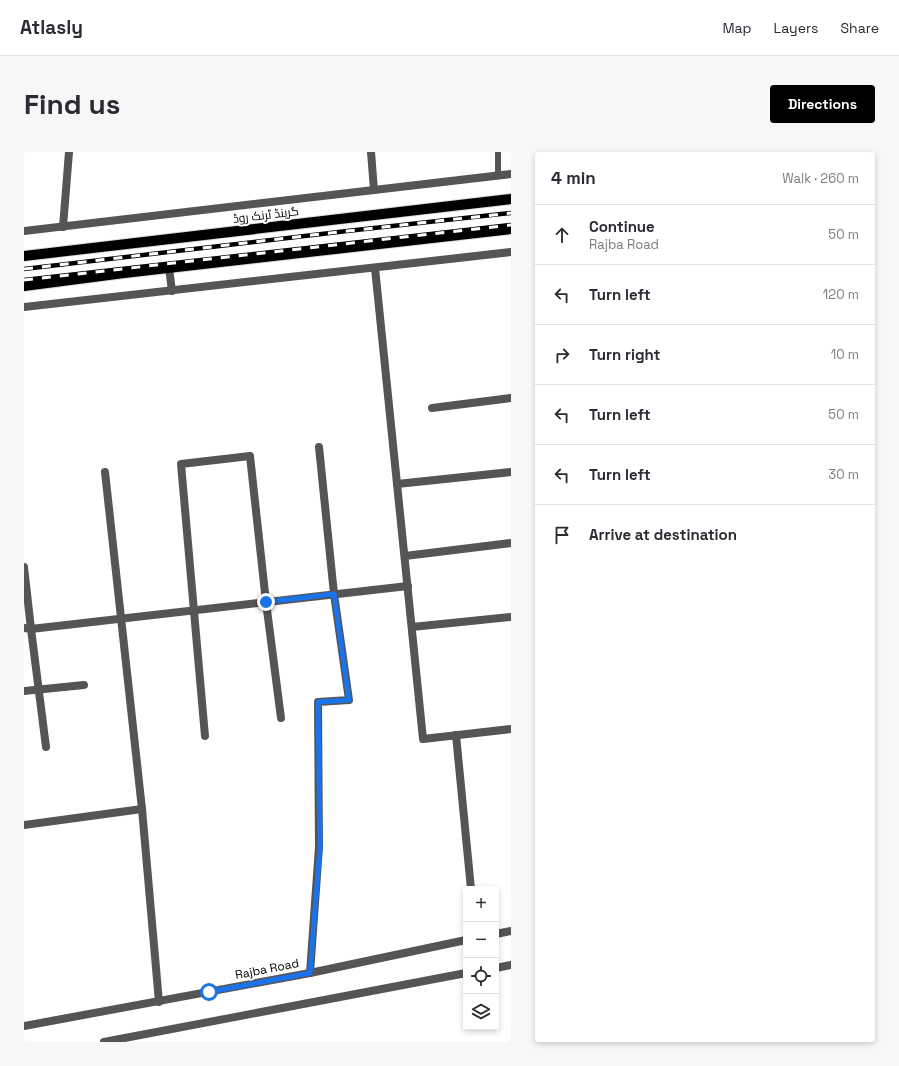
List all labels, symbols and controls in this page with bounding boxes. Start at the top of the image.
text: Atlasly [20,15,83,40]
text: Map [722,19,752,37]
text: Layers [774,19,818,37]
text: Share [840,19,879,37]
button: Directions [770,85,875,123]
text: Find us [24,86,121,122]
text: 4 min [551,167,596,189]
text: Walk · 260 m [782,170,859,187]
street label: گرینڈ ٹرنک روڈ [232,203,300,227]
text: Continue [589,217,655,236]
icon: ahead [551,224,573,246]
text: 50 m [828,226,859,243]
text: Rajba Road [589,236,659,253]
icon: left [551,284,573,306]
text: Turn left [589,285,651,304]
text: 120 m [823,286,859,303]
icon: right [551,344,573,366]
text: Turn right [589,345,660,364]
text: 10 m [831,346,859,363]
icon: left [551,404,573,426]
text: Turn left [589,405,651,424]
text: 50 m [828,406,859,423]
icon: left [551,464,573,486]
text: Turn left [589,465,651,484]
text: 30 m [828,466,859,483]
icon: arrive [551,524,573,546]
text: Arrive at destination [589,525,737,544]
route end [257,593,275,611]
map controls [463,886,499,1030]
button: + [463,886,499,922]
button: − [463,922,499,958]
street label: Rajba Road [234,955,300,983]
button: locate [463,958,499,994]
route start [200,983,218,1001]
button: layers [463,994,499,1030]

